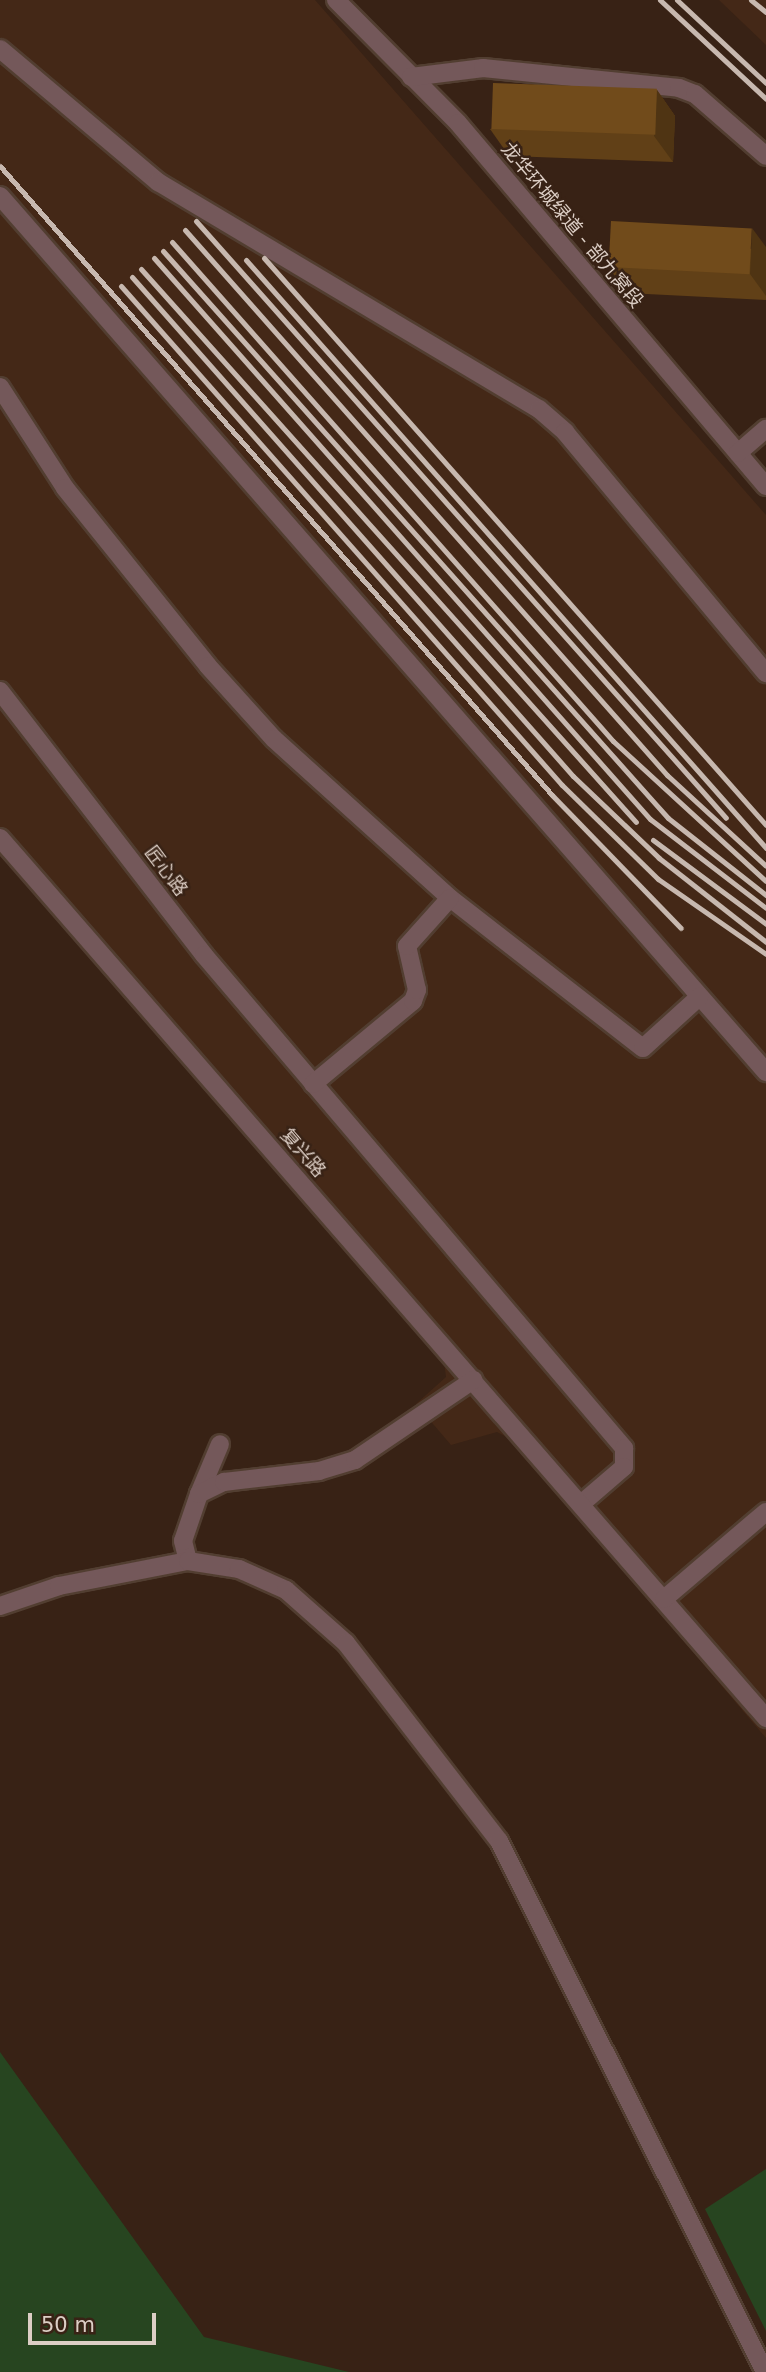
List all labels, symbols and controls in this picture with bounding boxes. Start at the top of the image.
street label: 龙华环城绿道 - 部九窝段 [496,138,648,312]
street label: 匠心路 [140,841,192,901]
street label: 复兴路 [276,1124,330,1182]
scale bar [32,2298,159,2342]
text: 50 m [41,2313,95,2337]

